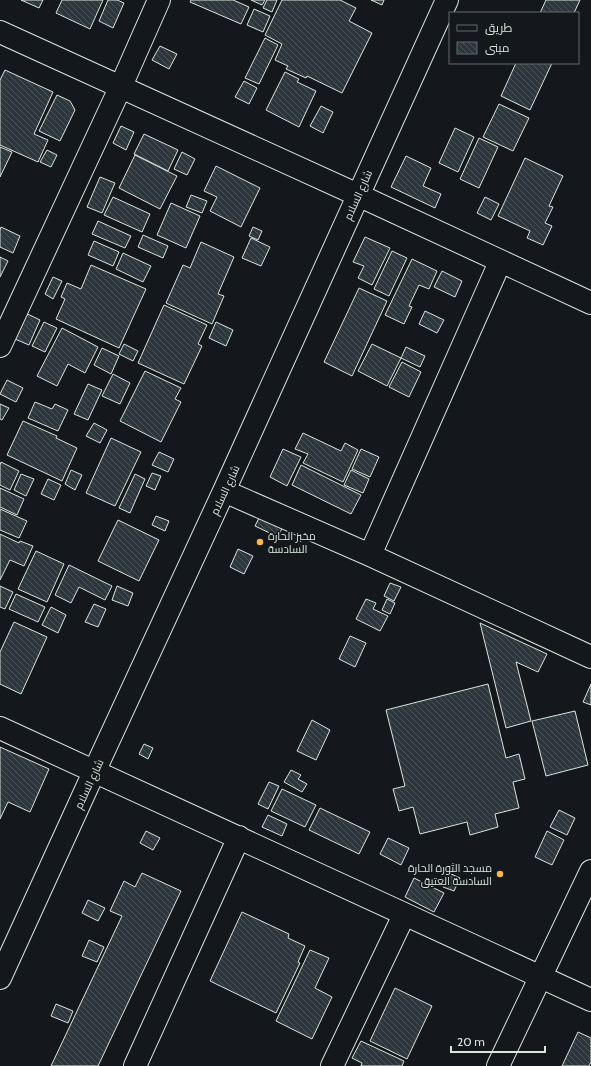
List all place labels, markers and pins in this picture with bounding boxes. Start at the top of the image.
place label: مخبز الحارة السادسة [268,529,316,556]
marker: مخبز الحارة السادسة [255,537,265,547]
place label: مسجد الثورة الحارة السادسة العتيق [408,861,492,888]
marker: مسجد الثورة الحارة السادسة العتيق [495,869,505,879]

